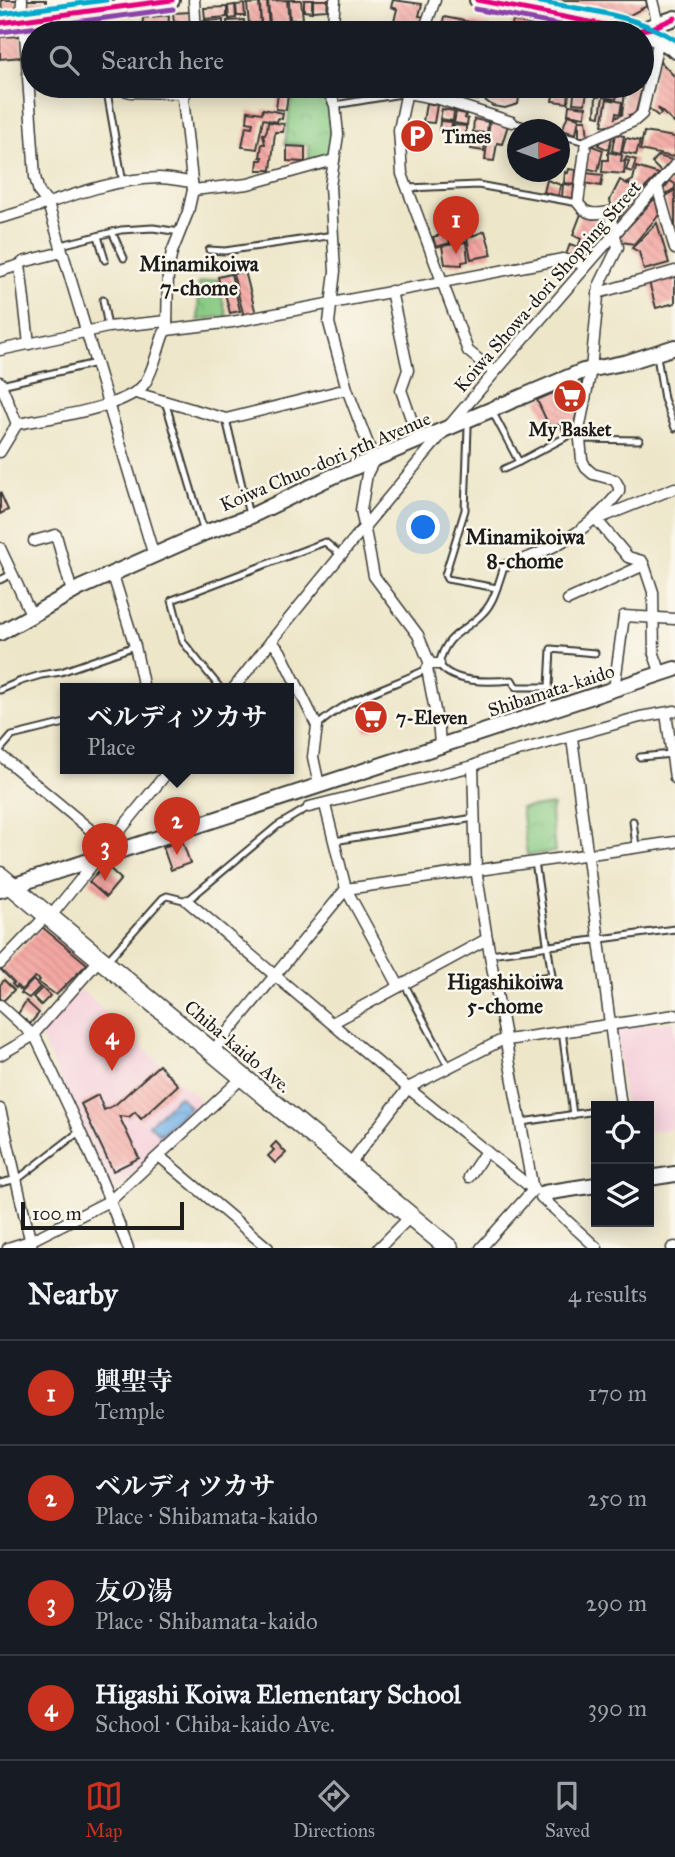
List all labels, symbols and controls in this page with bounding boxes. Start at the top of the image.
search box [21,21,654,98]
icon: search [45,41,83,79]
text: Search here [101,44,224,76]
parking icon: Times [398,117,436,155]
north arrow [507,119,570,182]
place label: Times [441,125,491,148]
street label: Koiwa Showa-dori Shopping Street [449,175,647,398]
pin: 1 [433,196,479,254]
district label: Minamikoiwa 7-chome [139,251,260,301]
supermarket icon: My Basket [551,377,589,415]
street label: Koiwa Chuo-dori 5th Avenue [216,407,434,516]
place label: My Basket [529,418,612,442]
your location [406,510,440,544]
district label: Minamikoiwa 8-chome [465,524,586,574]
street label: Shibamata-kaido [485,659,618,722]
popup [60,683,294,774]
supermarket icon: 7-Eleven [352,698,390,736]
text: ベルディツカサ [87,701,267,733]
place label: 7-Eleven [396,706,468,729]
text: Place [87,733,135,761]
pin: 2 [154,797,200,855]
pin: 3 [82,823,128,881]
district label: Higashikoiwa 5-chome [447,969,564,1019]
street label: Chiba-kaido Ave. [180,995,296,1098]
pin: 4 [89,1013,135,1071]
map controls [591,1101,654,1227]
button: locate [591,1101,654,1164]
button: layers [591,1164,654,1227]
scale bar [21,1199,184,1231]
text: 100 m [32,1202,82,1225]
text: Nearby [28,1276,118,1312]
text: 4 results [568,1280,647,1308]
text: 興聖寺 [95,1365,173,1397]
text: 1 [46,1379,56,1407]
text: 170 m [588,1379,647,1407]
text: Temple [95,1397,165,1425]
text: ベルディツカサ [95,1470,275,1502]
text: 2 [45,1484,57,1512]
text: 250 m [587,1484,647,1512]
text: Place · Shibamata-kaido [95,1502,318,1530]
text: 友の湯 [95,1575,173,1607]
text: 3 [46,1589,56,1617]
text: 290 m [586,1589,647,1617]
text: Place · Shibamata-kaido [95,1607,318,1635]
text: Higashi Koiwa Elementary School [95,1678,461,1710]
text: 4 [45,1694,57,1722]
text: 390 m [588,1694,647,1722]
text: School · Chiba-kaido Ave. [95,1710,335,1738]
tab: Map [85,1777,123,1842]
tab: Directions [293,1777,375,1842]
tab: Saved [545,1777,590,1842]

